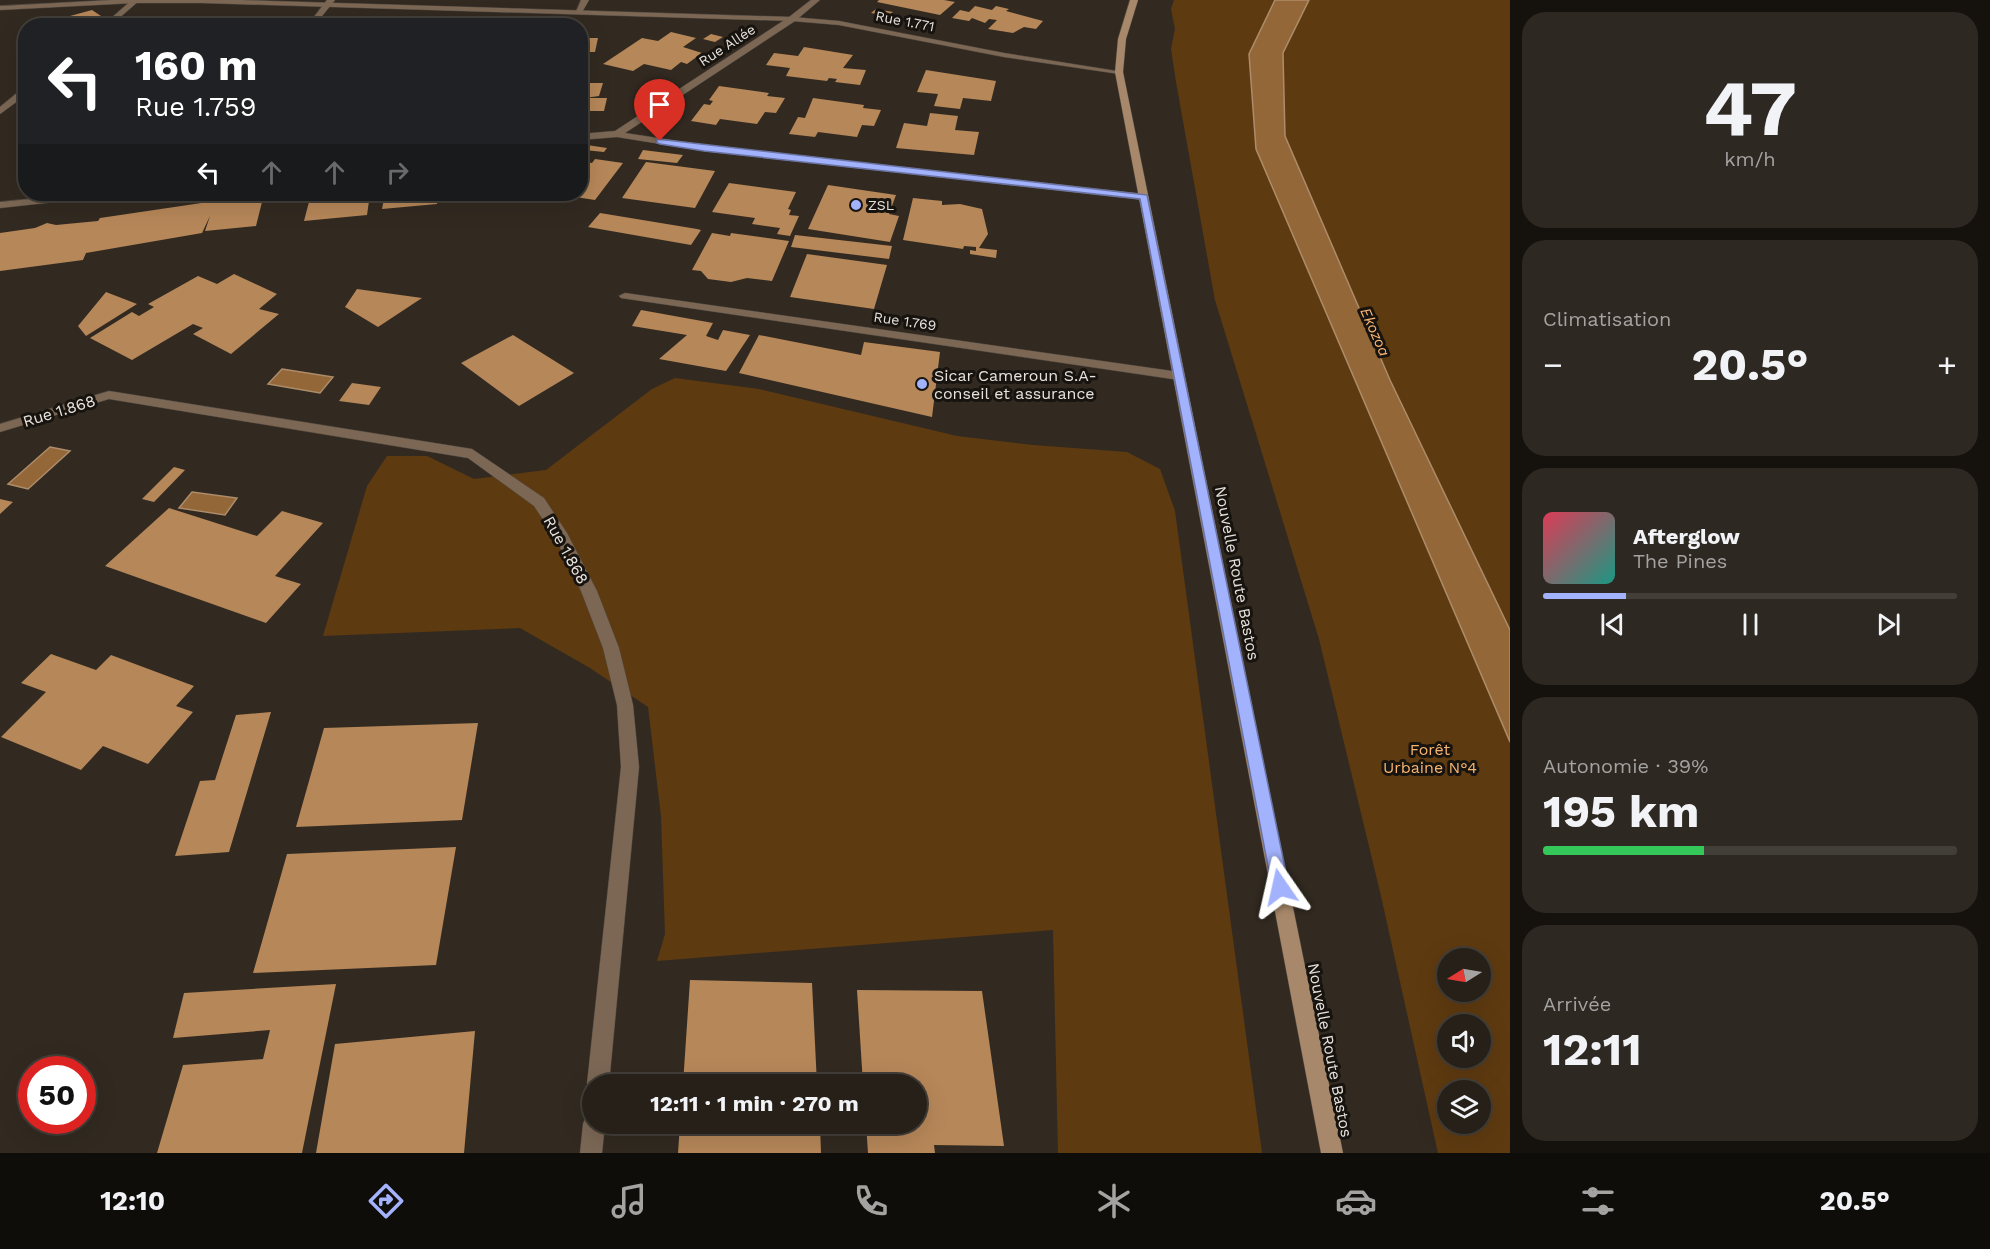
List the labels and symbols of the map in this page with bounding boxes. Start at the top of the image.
street label: Rue 1.771 [874,7,936,35]
street label: Rue Allée [696,21,758,69]
pin [634,79,685,141]
place label: ZSL [868,197,894,213]
marker: ZSL [849,198,863,212]
water label: Ekozoa [1356,305,1394,359]
street label: Rue 1.769 [873,309,937,333]
place label: Sicar Cameroun S.A- conseil et assurance [934,366,1097,403]
marker: Sicar Cameroun S.A- conseil et assurance [915,377,929,391]
street label: Rue 1.868 [21,391,97,431]
street label: Nouvelle Route Bastos [1211,484,1263,662]
street label: Rue 1.868 [540,513,592,587]
park label: Forêt Urbaine N°4 [1383,740,1477,777]
position arrow [1248,855,1312,919]
north arrow [1437,948,1491,1002]
street label: Nouvelle Route Bastos [1304,961,1356,1139]
speed limit sign: 50 [18,1056,96,1134]

